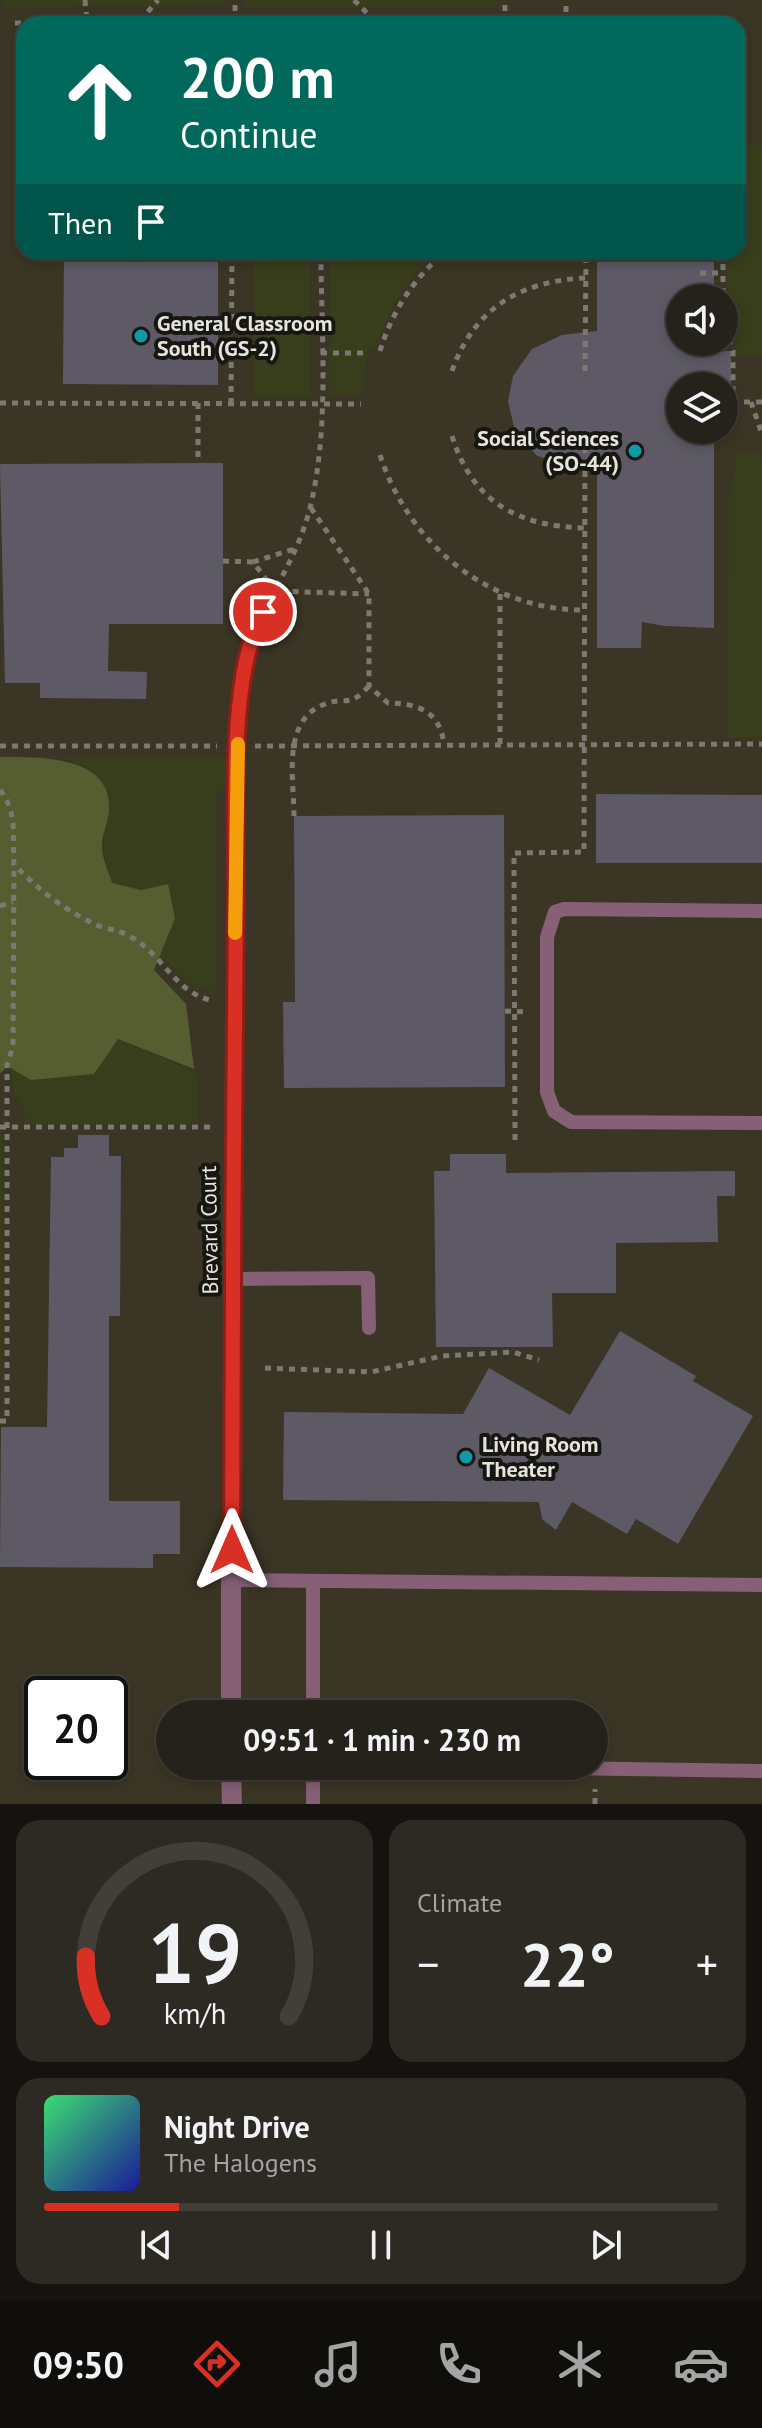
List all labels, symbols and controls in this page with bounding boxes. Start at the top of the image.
text: 200 m [180,41,335,113]
icon: ahead [48,48,152,152]
text: Continue [180,111,318,158]
icon: arrive [129,200,173,244]
text: Then [48,203,113,242]
map controls [666,284,738,444]
button: sound [666,284,738,356]
place label: General Classroom South (GS-2) [157,309,332,362]
marker: General Classroom South (GS-2) [132,327,150,345]
button: layers [666,372,738,444]
place label: Social Sciences (SO-44) [477,424,619,477]
marker: Social Sciences (SO-44) [626,442,644,460]
pin [229,578,297,646]
icon: arrive [241,590,285,634]
street label: Brevard Court [194,1165,224,1295]
place label: Living Room Theater [482,1430,599,1483]
marker: Living Room Theater [457,1448,475,1466]
position arrow [190,1508,274,1592]
speed limit sign: 20 [24,1676,128,1780]
text: 09:51 · 1 min · 230 m [243,1720,521,1759]
text: Climate [417,1886,502,1919]
text: 19 [147,1898,242,2006]
text: 22° [520,1925,615,2003]
text: − [417,1935,439,1992]
text: + [696,1935,718,1992]
text: km/h [163,1995,226,2032]
text: Night Drive [164,2107,310,2146]
text: The Halogens [164,2146,317,2179]
icon: previous [134,2223,178,2267]
icon: pause [359,2223,403,2267]
icon: next [584,2223,628,2267]
icon: directions [189,2336,245,2392]
icon: music [310,2336,366,2392]
icon: phone [431,2336,487,2392]
icon: climate [552,2336,608,2392]
icon: car [673,2336,729,2392]
text: 09:50 [33,2341,124,2388]

